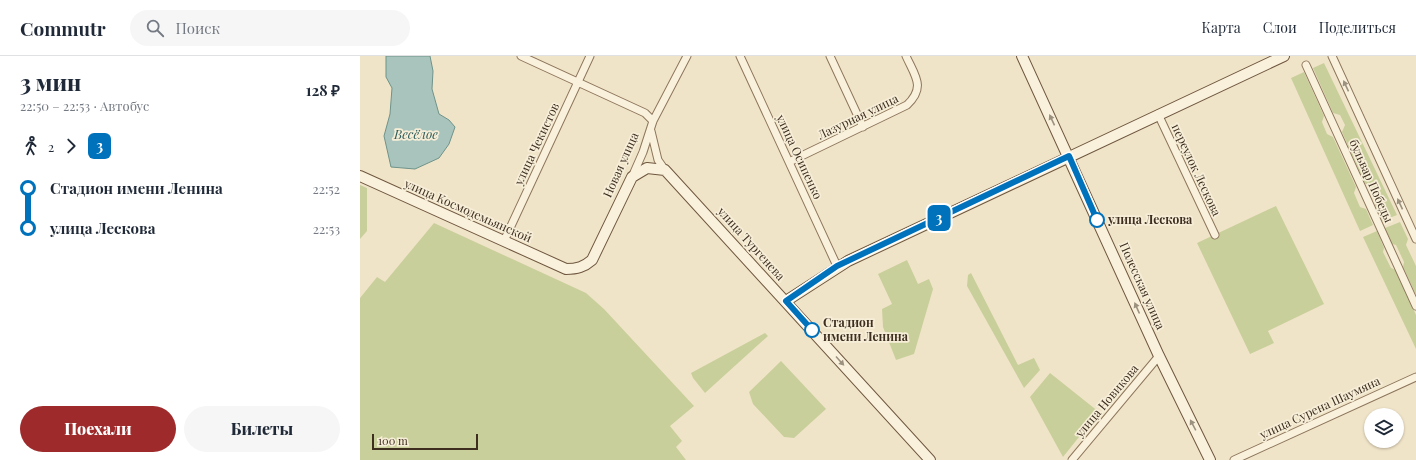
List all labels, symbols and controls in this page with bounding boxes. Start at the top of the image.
search box [130,10,410,46]
text: Commutr [20,15,106,41]
icon: search [144,17,166,39]
text: Поиск [176,18,220,38]
text: Карта [1201,18,1241,37]
text: Слои [1263,18,1297,37]
text: Поделиться [1319,18,1396,37]
text: 3 мин [20,67,81,97]
text: 128 ₽ [306,80,340,100]
one-way arrow [1343,80,1349,91]
street label: Лазурная улица [814,90,901,143]
text: 22:50 – 22:53 · Автобус [20,97,149,114]
street label: улица Чекистов [510,99,562,188]
street label: улица Осипенко [773,111,827,202]
one-way arrow [1049,115,1055,126]
street label: переулок Лескова [1169,121,1225,218]
water label: Весёлое [393,125,438,142]
street label: Новая улица [599,129,642,200]
icon: walk [20,135,42,157]
icon: forward [60,135,82,157]
text: 3 [96,136,103,155]
street label: бульвар Победы [1346,136,1397,225]
text: 2 [48,138,54,155]
street label: улица Космодемьянской [401,174,535,246]
text: Стадион имени Ленина [50,178,223,198]
text: 22:52 [312,180,340,197]
one-way arrow [1397,198,1403,209]
street label: улица Тургенева [714,203,789,283]
line badge: 3 [926,205,952,231]
text: 3 [936,208,942,227]
place label: улица Лескова [1107,211,1193,227]
marker: улица Лескова [1089,212,1105,228]
text: улица Лескова [50,218,155,238]
text: 22:53 [313,220,340,237]
street label: Полесская улица [1117,240,1169,332]
one-way arrow [1134,302,1140,313]
place label: Стадион имени Ленина [823,314,909,344]
marker: Стадион имени Ленина [804,322,820,338]
one-way arrow [835,356,845,366]
street label: улица Новикова [1070,360,1142,441]
street label: улица Сурена Шаумяна [1256,372,1382,443]
button: Поехали [20,406,176,452]
button: Билеты [184,406,340,452]
map controls [1364,408,1404,448]
button: layers [1364,408,1404,448]
one-way arrow [1190,419,1196,431]
scale bar [372,432,478,451]
text: 100 m [378,433,408,448]

